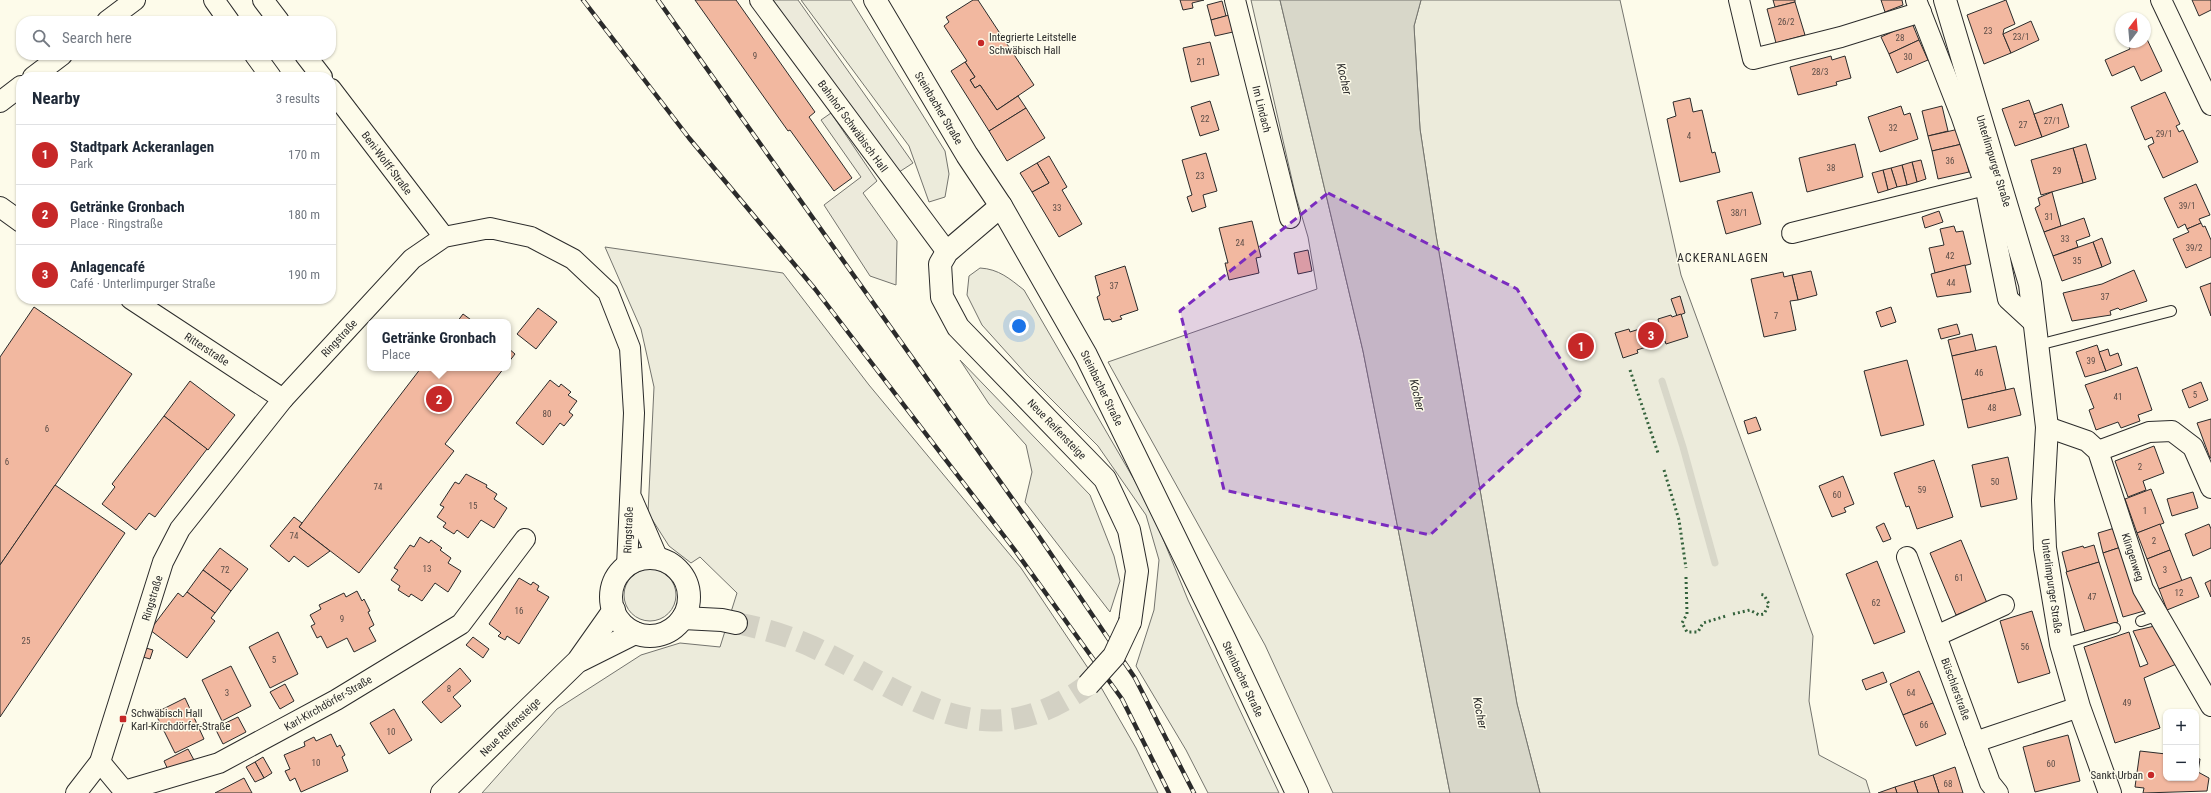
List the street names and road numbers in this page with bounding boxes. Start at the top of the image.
street label: Steinbacher Straße [912,70,965,147]
street label: Bahnhof Schwäbisch Hall [815,78,890,175]
street label: Im Lindach [1249,84,1274,134]
street label: Unterlimpurger Straße [1973,114,2014,209]
street label: Beni-Wolff-Straße [359,129,415,198]
street label: Ringstraße [319,317,360,360]
street label: Ritterstraße [182,330,232,369]
street label: Steinbacher Straße [1078,348,1125,428]
street label: Neue Reifensteige [1025,396,1089,462]
street label: Ringstraße [621,506,636,554]
street label: Klingenweg [2119,531,2146,583]
street label: Unterlimpurger Straße [2038,538,2065,634]
street label: Ringstraße [139,574,166,622]
street label: Steinbacher Straße [1219,639,1266,719]
street label: Büschlerstraße [1938,656,1973,722]
street label: Karl-Kirchdörfer-Straße [282,673,375,734]
street label: Neue Reifensteige [477,695,543,759]

